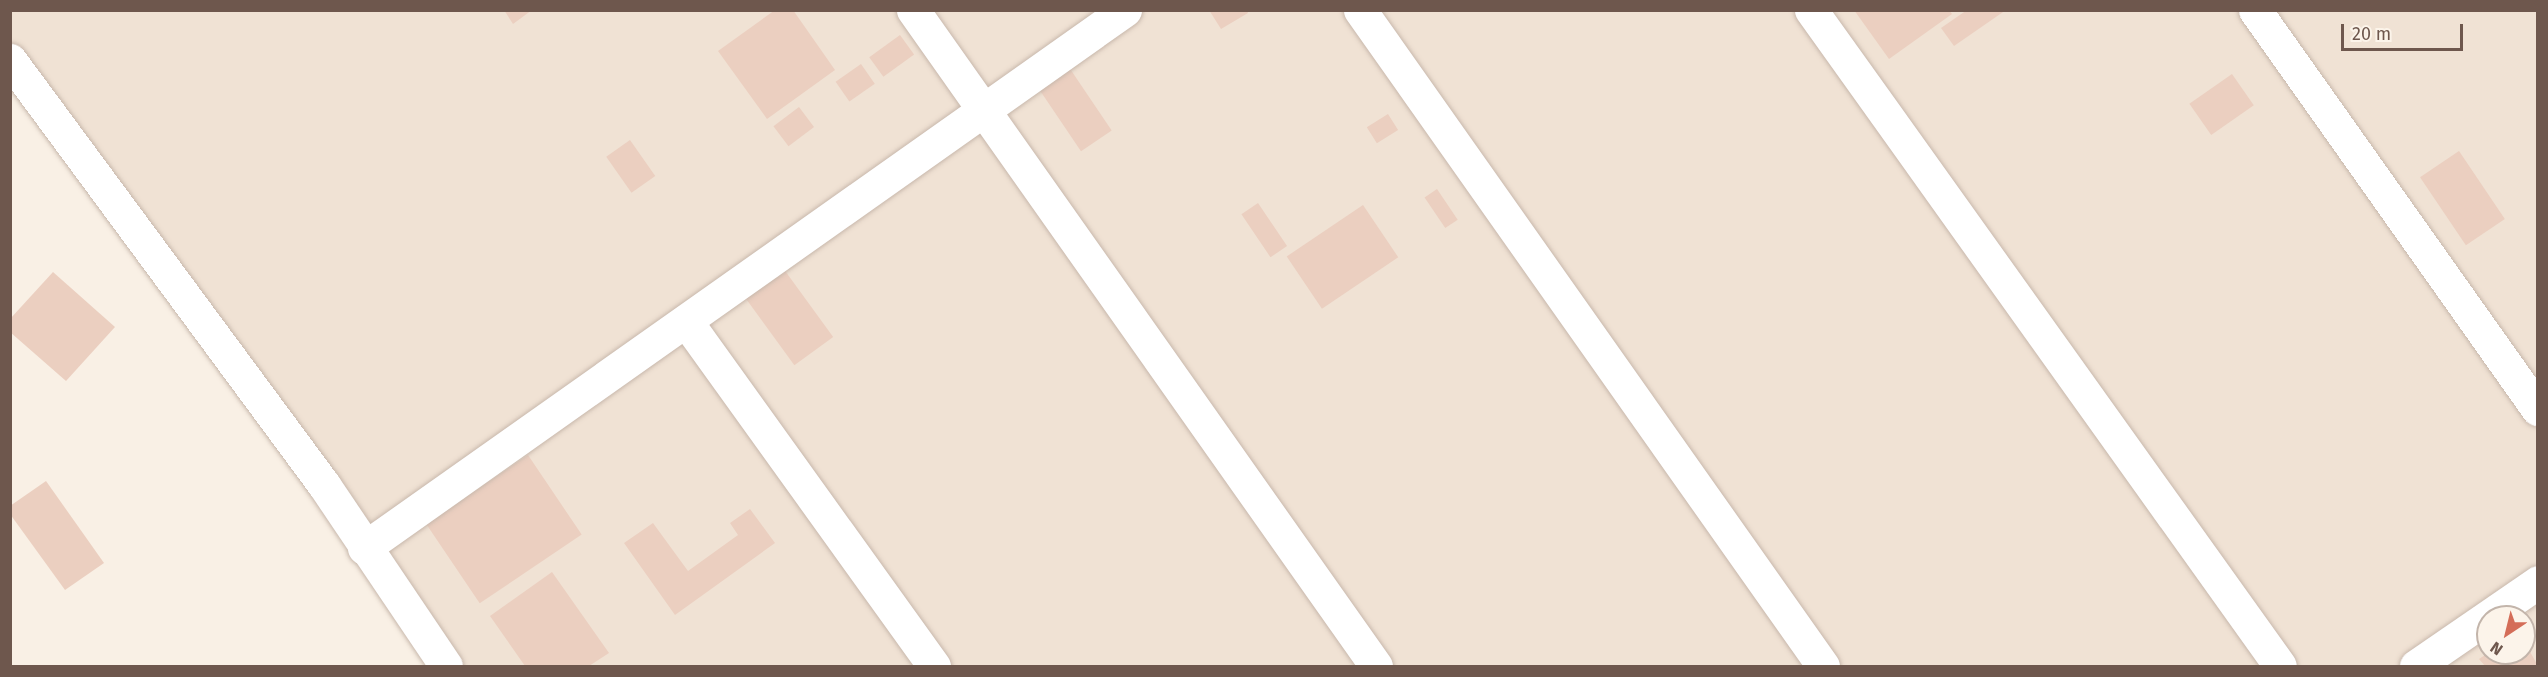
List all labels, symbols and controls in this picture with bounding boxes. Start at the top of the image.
scale bar [2344,12,2466,50]
text: 20 m [2352,23,2391,45]
north arrow [2476,605,2536,665]
text: N [2487,638,2506,659]

